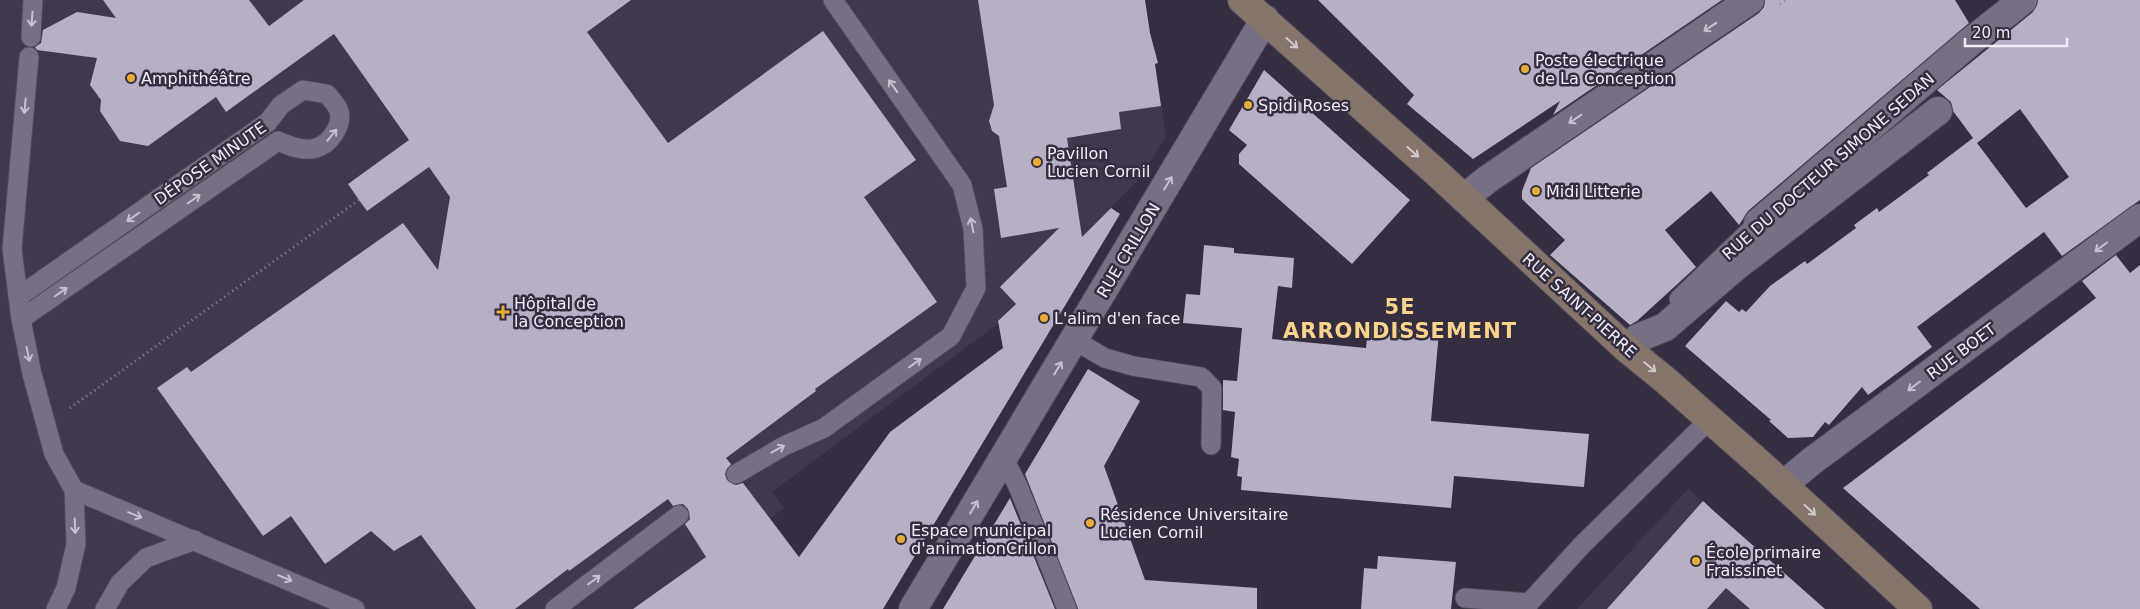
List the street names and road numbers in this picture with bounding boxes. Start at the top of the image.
street label: RUE DU DOCTEUR SIMONE SEDAN [1718,69,1938,264]
street label: DÉPOSE MINUTE [151,118,270,209]
street label: RUE CRILLON [1093,200,1164,301]
street label: RUE SAINT-PIERRE [1519,249,1641,362]
street label: RUE BOET [1923,319,2000,383]

